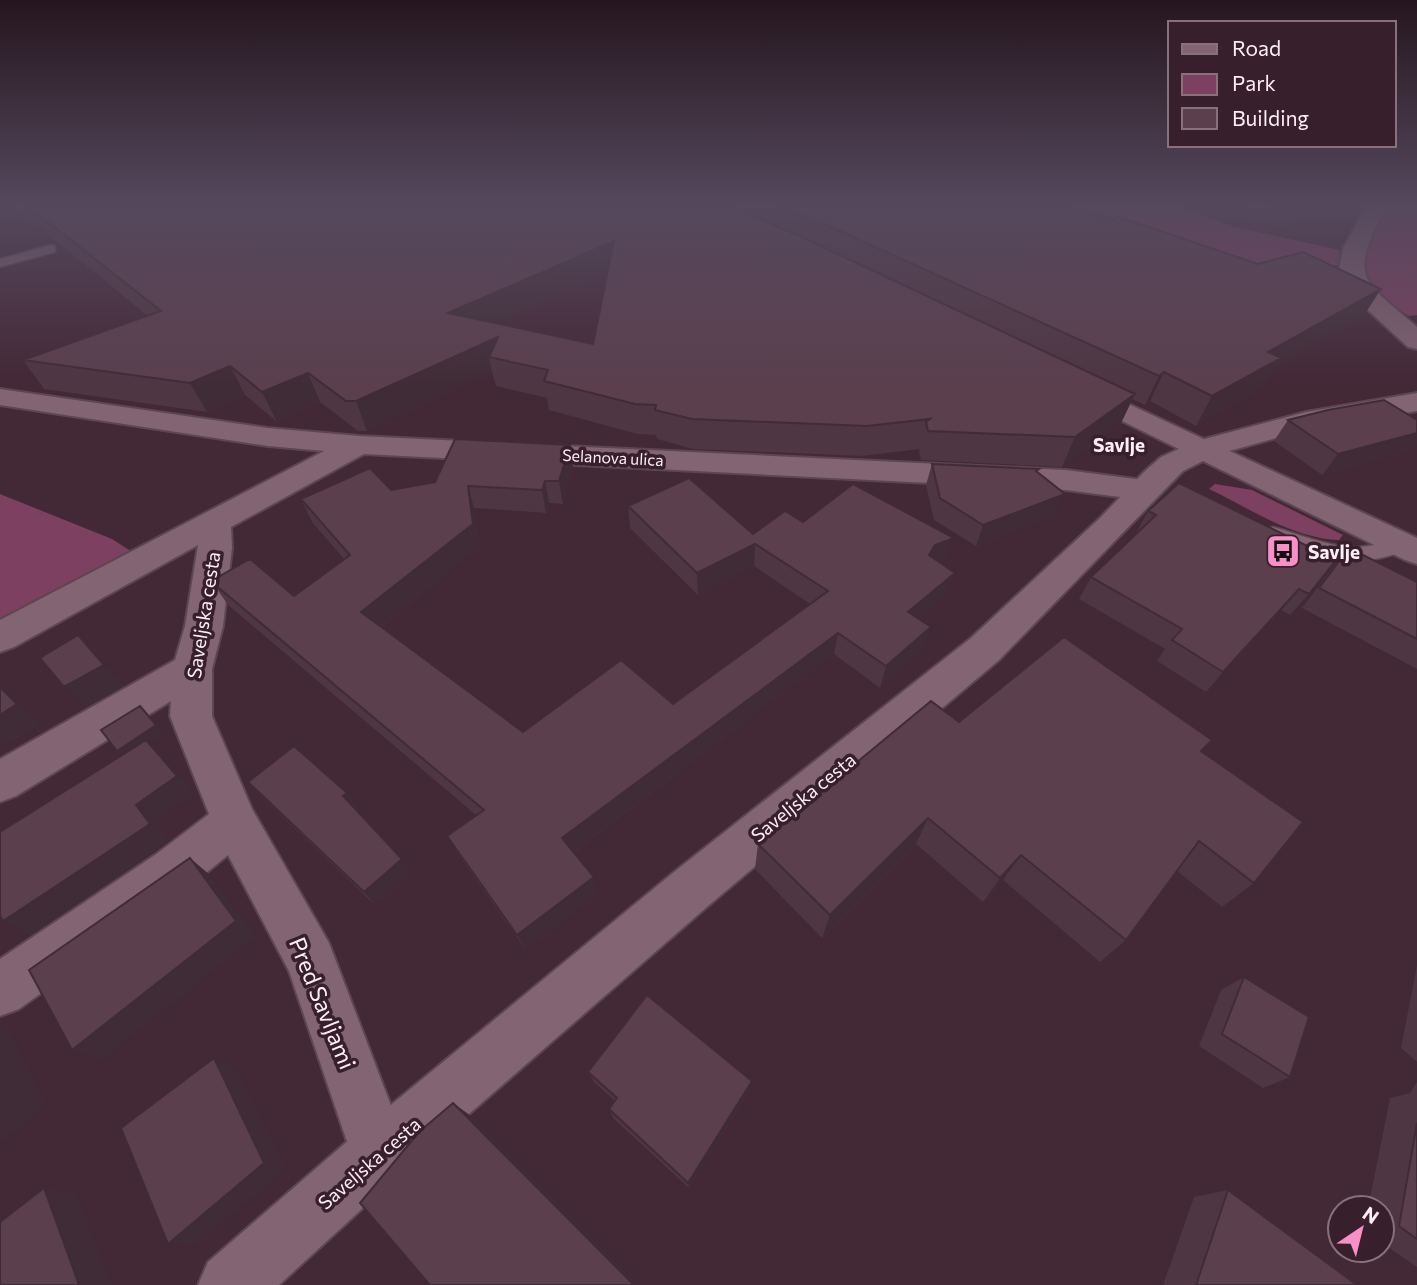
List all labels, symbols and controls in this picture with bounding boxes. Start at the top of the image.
legend [1168,21,1396,147]
text: Road [1232,35,1281,60]
text: Park [1232,70,1276,95]
text: Building [1232,105,1309,130]
district label: Savlje [1093,433,1145,456]
street label: Selanova ulica [562,445,664,469]
bus stop icon: Savlje [1264,532,1302,570]
place label: Savlje [1308,540,1360,563]
street label: Saveljska cesta [182,550,224,680]
street label: Saveljska cesta [746,748,860,846]
street label: Pred Savljami [284,933,362,1073]
street label: Saveljska cesta [313,1112,425,1214]
north arrow [1326,1194,1396,1264]
text: N [1359,1201,1383,1228]

